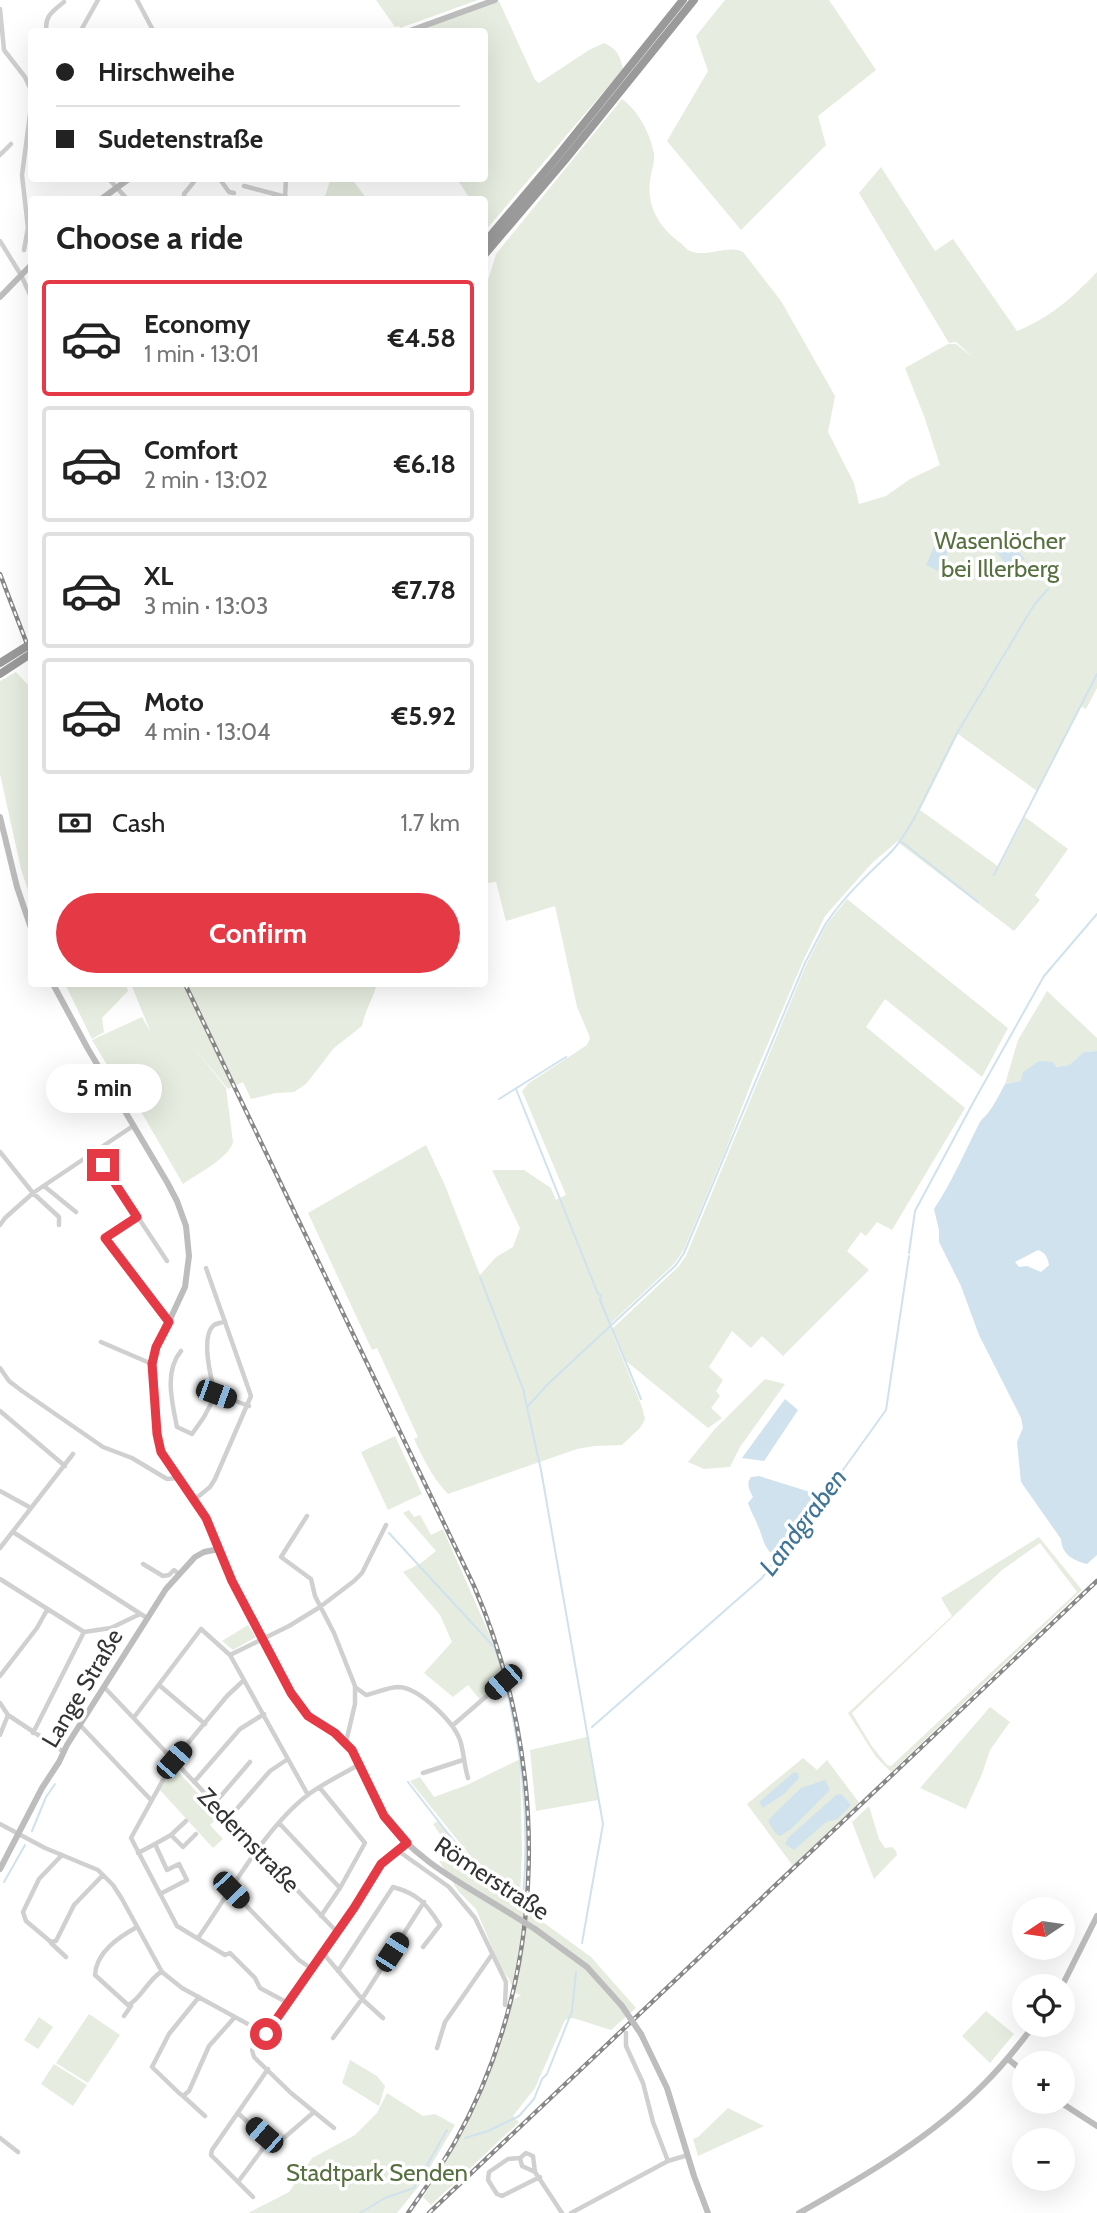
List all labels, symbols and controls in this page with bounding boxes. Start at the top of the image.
text: Hirschweihe [98,56,235,88]
text: Sudetenstraße [98,123,263,155]
text: Choose a ride [56,218,243,257]
icon: car [60,307,123,370]
text: Economy [144,308,250,340]
text: €4.58 [388,322,456,354]
text: 1 min · 13:01 [144,340,259,368]
icon: car [60,433,123,496]
text: Comfort [144,434,238,466]
text: €6.18 [394,448,456,480]
text: 2 min · 13:02 [144,466,268,494]
park label: Wasenlöcher bei Illerberg [934,526,1066,583]
icon: car [60,559,123,622]
text: XL [144,560,173,592]
text: €7.78 [392,574,456,606]
text: 3 min · 13:03 [144,592,269,620]
icon: car [60,685,123,748]
text: Moto [144,686,204,718]
text: €5.92 [392,700,456,732]
text: 4 min · 13:04 [144,718,270,746]
icon: cash [56,804,94,842]
text: Cash [112,807,165,839]
text: 1.7 km [400,809,460,837]
button: Confirm [56,893,460,973]
callout: 5 min [45,1064,161,1112]
text: 5 min [76,1074,132,1102]
route end [87,1149,119,1181]
car [193,1377,240,1411]
water label: Landgraben [752,1462,854,1582]
street label: Lange Straße [35,1623,129,1753]
car [481,1660,526,1704]
car [153,1737,196,1783]
street label: Zedernstraße [192,1782,306,1898]
street label: Römerstraße [429,1830,555,1926]
car [209,1868,254,1912]
north arrow [1012,1897,1074,1960]
map controls [1012,1897,1075,2191]
car [372,1929,413,1975]
button: locate [1012,1974,1075,2037]
route start [250,2018,282,2050]
button: + [1012,2051,1075,2114]
car [242,2113,287,2157]
button: − [1012,2128,1075,2191]
park label: Stadtpark Senden [286,2158,468,2187]

